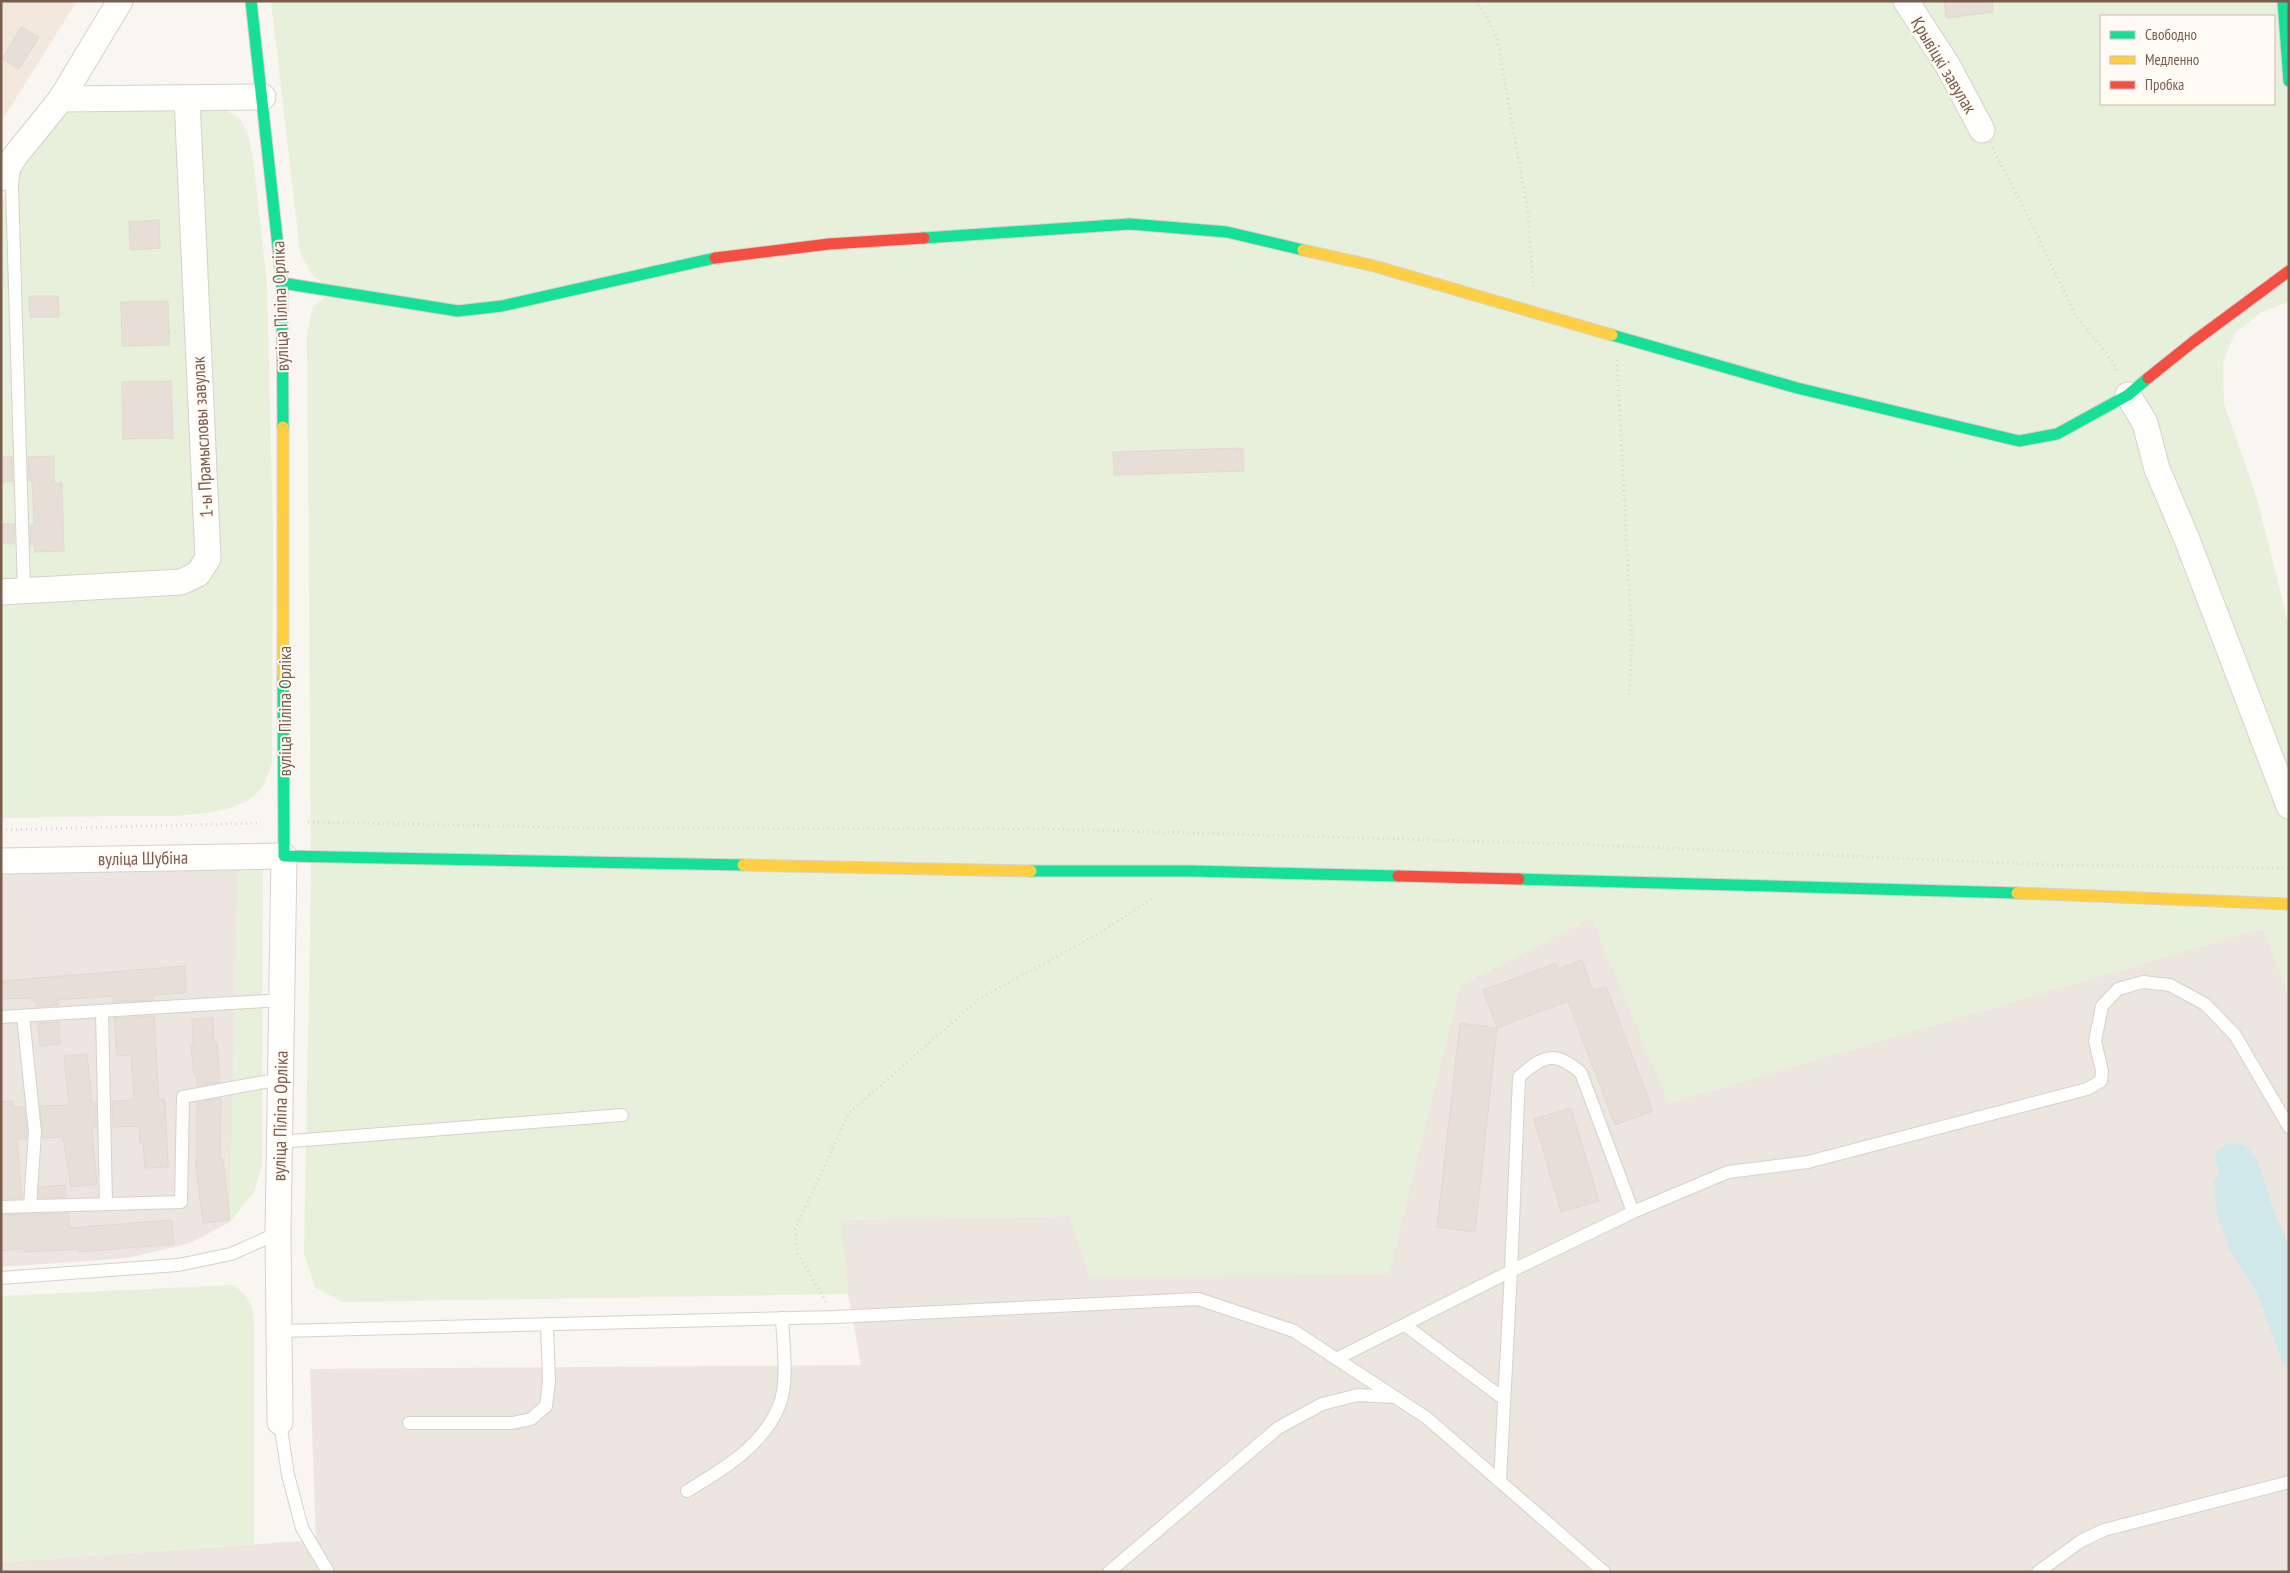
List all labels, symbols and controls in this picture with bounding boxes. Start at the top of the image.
street label: Крывіцкі завулак [1906,12,1982,118]
legend [2100,15,2275,105]
text: Свободно [2145,25,2197,44]
text: Медленно [2145,50,2199,69]
text: Пробка [2145,75,2184,94]
street label: вуліца Піліпа Орліка [266,240,294,372]
street label: 1-ы Прамысловы завулак [186,356,218,518]
street label: вуліца Піліпа Орліка [273,646,296,776]
street label: вуліца Шубіна [98,846,188,870]
street label: вуліца Піліпа Орліка [267,1051,293,1181]

